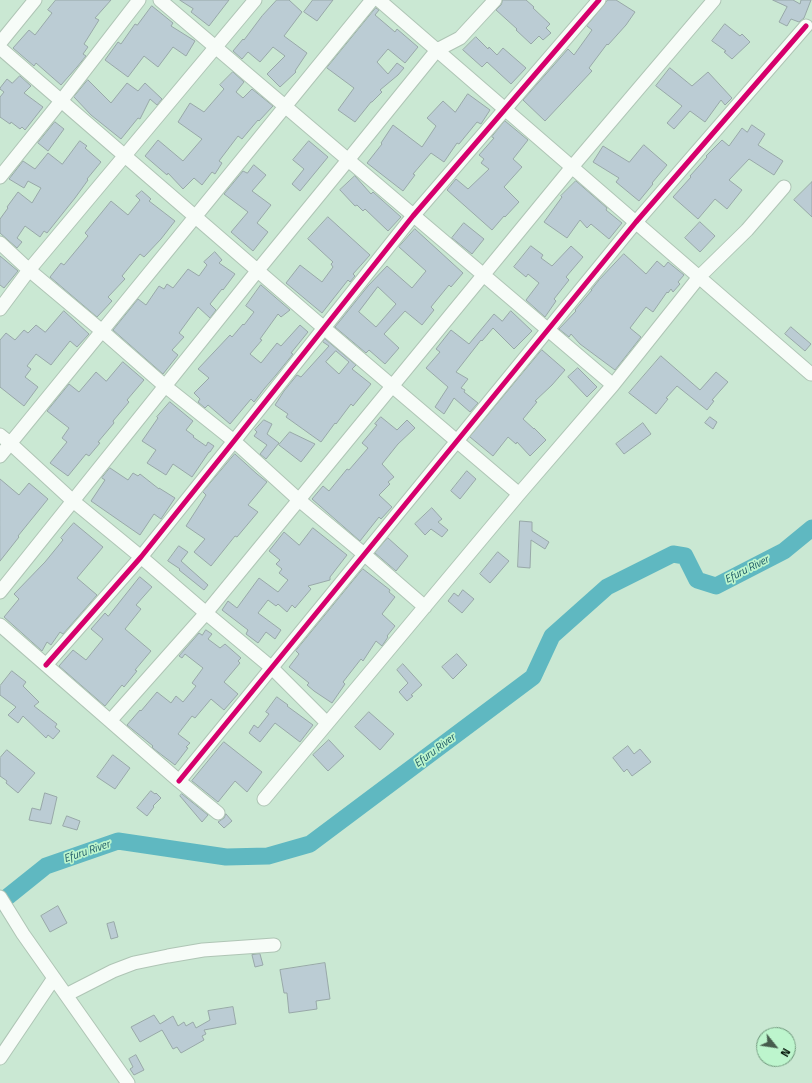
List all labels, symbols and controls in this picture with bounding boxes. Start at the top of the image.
water label: Efuru River [723,553,771,587]
water label: Efuru River [412,731,458,771]
water label: Efuru River [62,838,112,866]
north arrow [756,1027,796,1067]
text: N [777,1045,794,1060]

